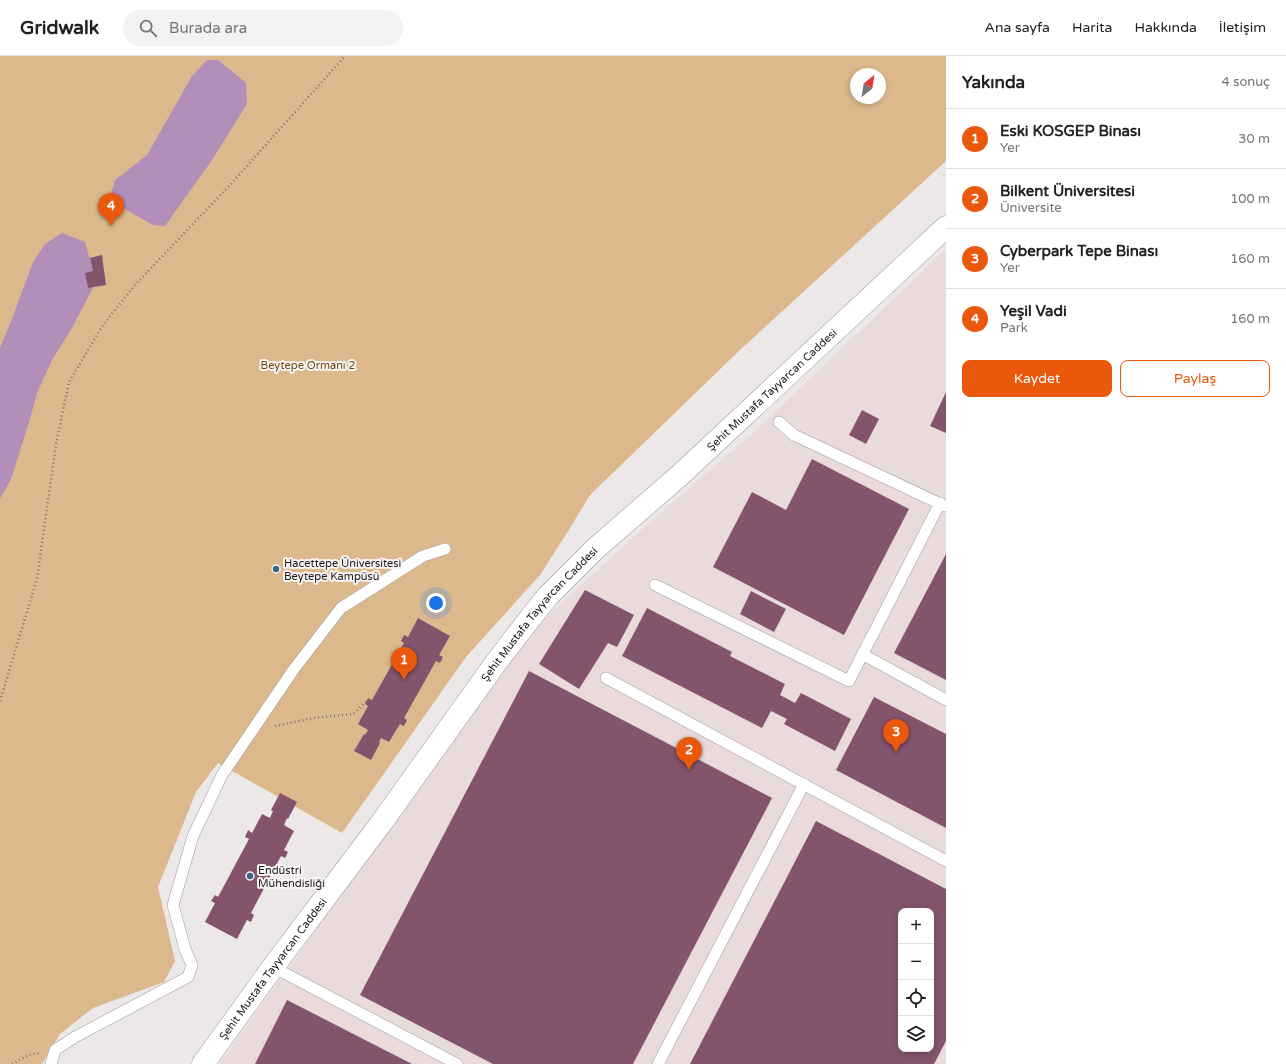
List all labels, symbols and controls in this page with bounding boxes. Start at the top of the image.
search box [123,10,403,46]
text: Gridwalk [20,17,99,39]
icon: search [137,17,159,39]
text: Burada ara [169,19,247,37]
text: Ana sayfa [985,19,1050,36]
text: Harita [1072,19,1112,36]
text: Hakkında [1134,19,1197,36]
text: İletişim [1219,19,1266,36]
north arrow [850,68,886,104]
text: Yakında [962,72,1025,93]
text: 4 sonuç [1222,74,1270,90]
text: Eski KOSGEP Binası [1000,122,1141,140]
text: 1 [971,131,979,147]
text: 30 m [1238,131,1270,147]
text: Yer [1000,140,1020,156]
text: Bilkent Üniversitesi [1000,182,1135,200]
text: 2 [971,191,979,207]
text: 100 m [1230,191,1270,207]
pin: 4 [98,193,124,226]
text: Üniversite [1000,200,1062,216]
text: Cyberpark Tepe Binası [1000,242,1158,260]
text: 3 [971,251,979,267]
text: 160 m [1230,251,1270,267]
text: Yer [1000,260,1020,276]
text: Yeşil Vadi [1000,302,1067,320]
text: 4 [971,311,979,327]
text: 160 m [1230,311,1270,327]
text: Park [1000,320,1028,336]
street label: Şehit Mustafa Tayyarcan Caddesi [704,326,840,454]
park label: Beytepe Ormanı 2 [261,359,355,372]
button: Kaydet [962,360,1112,397]
button: Paylaş [1120,360,1270,397]
street label: Şehit Mustafa Tayyarcan Caddesi [479,544,600,684]
place label: Hacettepe Üniversitesi Beytepe Kampüsü [284,557,401,583]
marker: Hacettepe Üniversitesi Beytepe Kampüsü [271,564,281,574]
your location [426,593,446,613]
pin: 1 [391,647,417,680]
pin: 3 [883,719,909,752]
pin: 2 [676,737,702,770]
place label: Endüstri Mühendisliği [258,864,325,890]
marker: Endüstri Mühendisliği [245,871,255,881]
street label: Şehit Mustafa Tayyarcan Caddesi [217,896,330,1043]
map controls [898,908,934,1052]
button: + [898,908,934,944]
button: − [898,944,934,980]
button: locate [898,980,934,1016]
button: layers [898,1016,934,1052]

